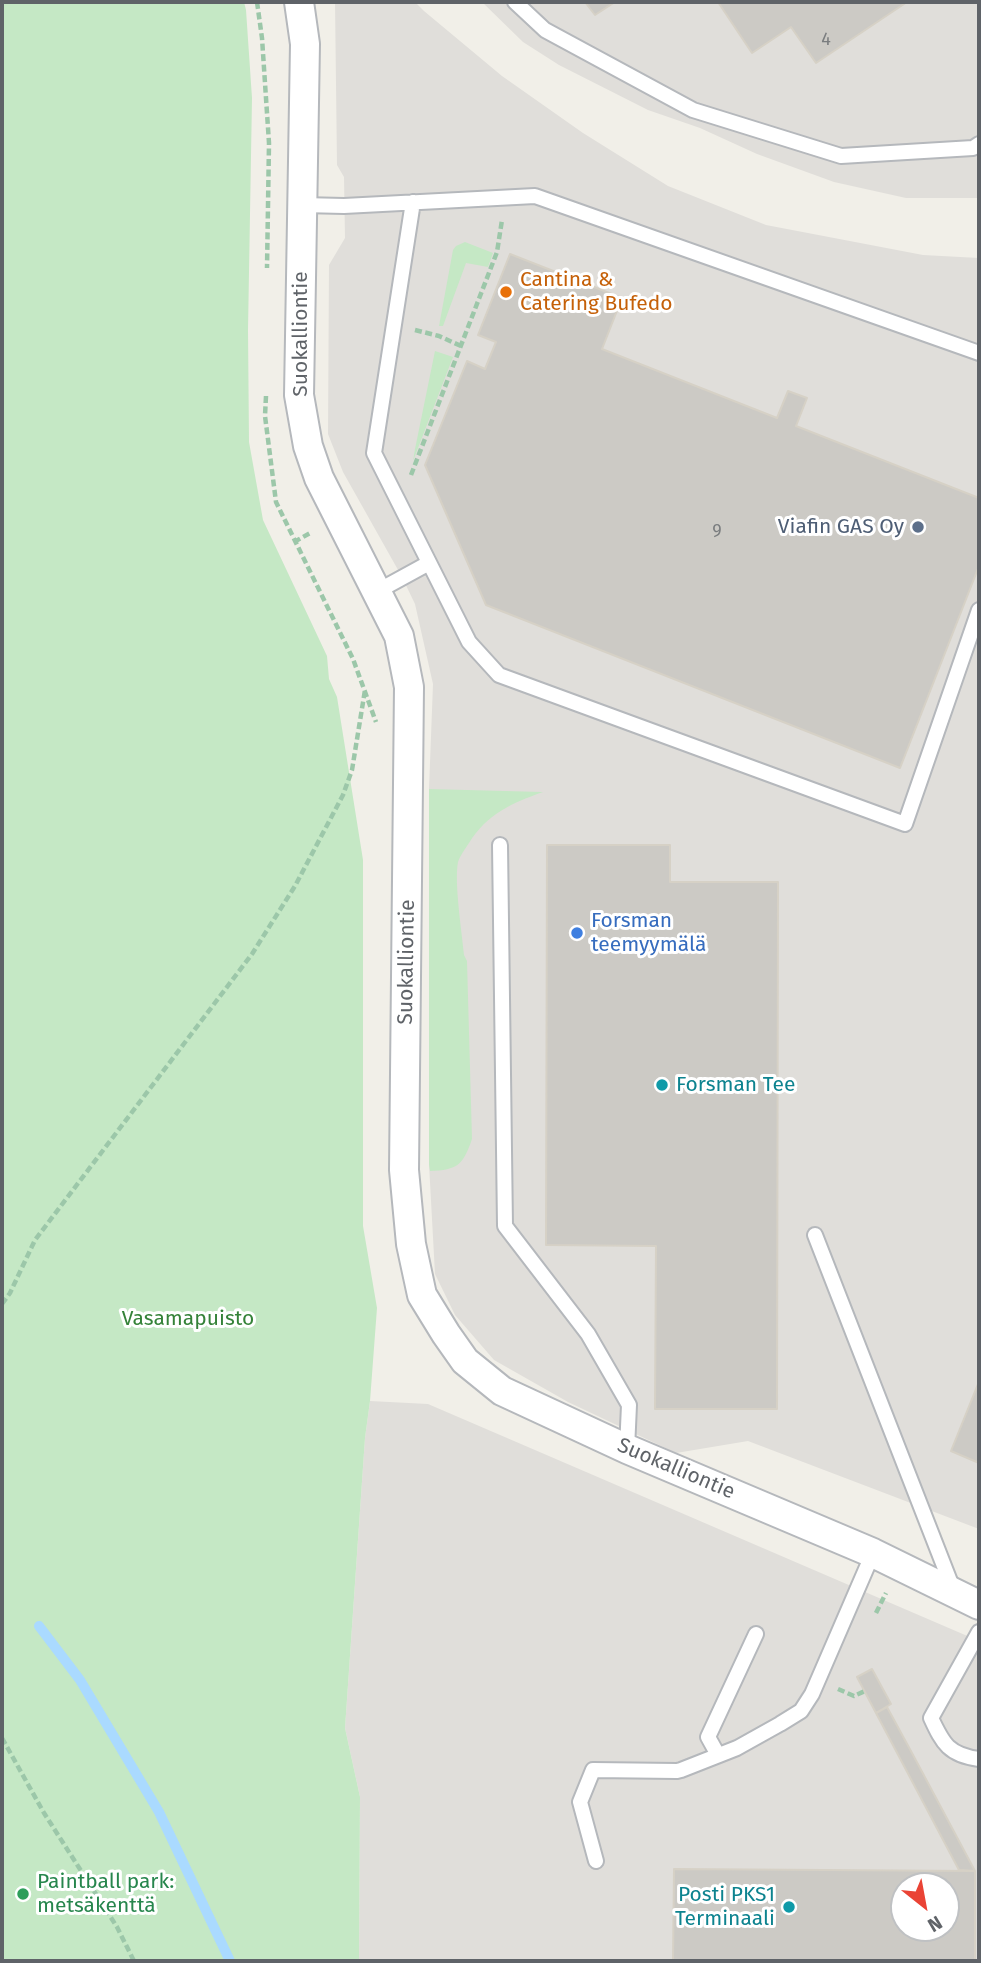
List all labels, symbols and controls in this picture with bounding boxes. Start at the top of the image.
house number: 4 [821,29,831,51]
place label: Cantina & Catering Bufedo [520,267,673,317]
street label: Suokalliontie [288,271,314,397]
marker: Cantina & Catering Bufedo [498,284,514,300]
place label: Viafin GAS Oy [778,514,904,540]
marker: Viafin GAS Oy [910,519,926,535]
house number: 9 [712,521,722,543]
street label: Suokalliontie [393,899,421,1025]
place label: Forsman teemyymälä [591,908,706,958]
marker: Forsman teemyymälä [569,925,585,941]
place label: Forsman Tee [676,1072,795,1098]
marker: Forsman Tee [654,1077,670,1093]
park label: Vasamapuisto [122,1306,254,1332]
street label: Suokalliontie [613,1433,739,1505]
place label: Paintball park: metsäkenttä [37,1869,174,1919]
north arrow [890,1872,960,1942]
place label: Posti PKS1 Terminaali [675,1882,775,1932]
marker: Paintball park: metsäkenttä [15,1886,31,1902]
marker: Posti PKS1 Terminaali [781,1899,797,1915]
text: N [924,1911,946,1937]

